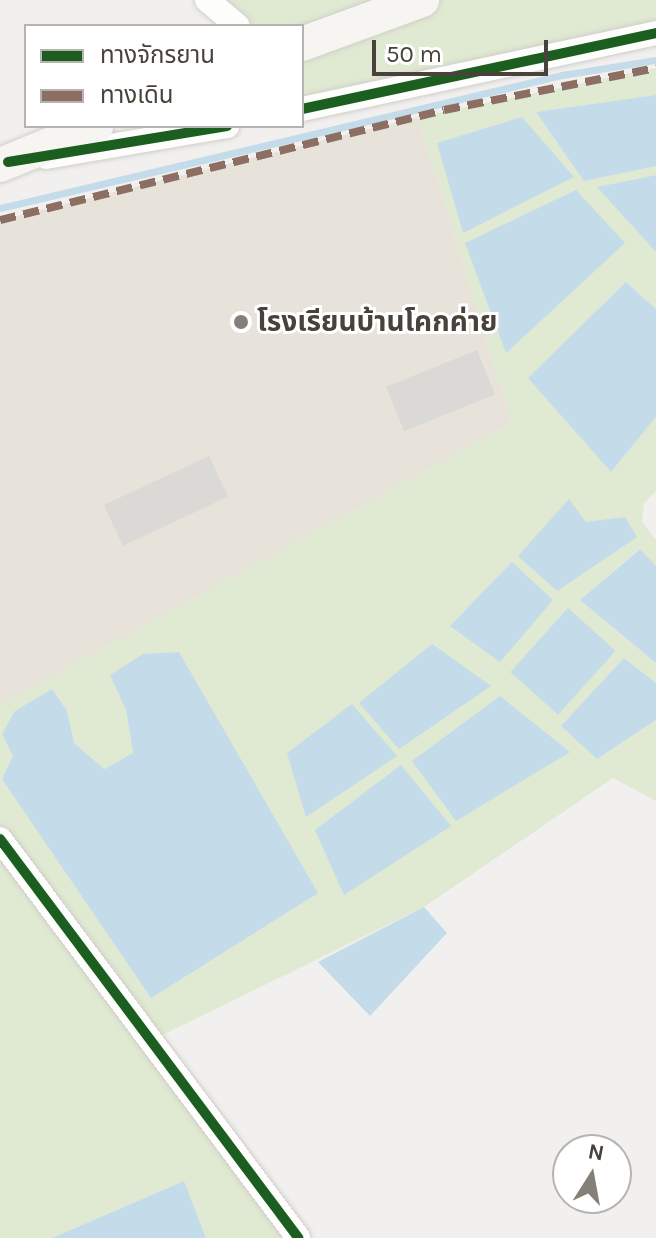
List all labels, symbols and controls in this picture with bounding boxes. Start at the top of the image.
legend [24,24,304,128]
scale bar [376,24,552,74]
text: 50 m [386,40,442,68]
text: ทางจักรยาน [100,41,215,69]
text: ทางเดิน [100,81,174,109]
place label: โรงเรียนบ้านโคกค่าย [257,305,497,339]
marker: โรงเรียนบ้านโคกค่าย [232,313,250,331]
north arrow [552,1134,632,1214]
text: N [586,1138,606,1167]

